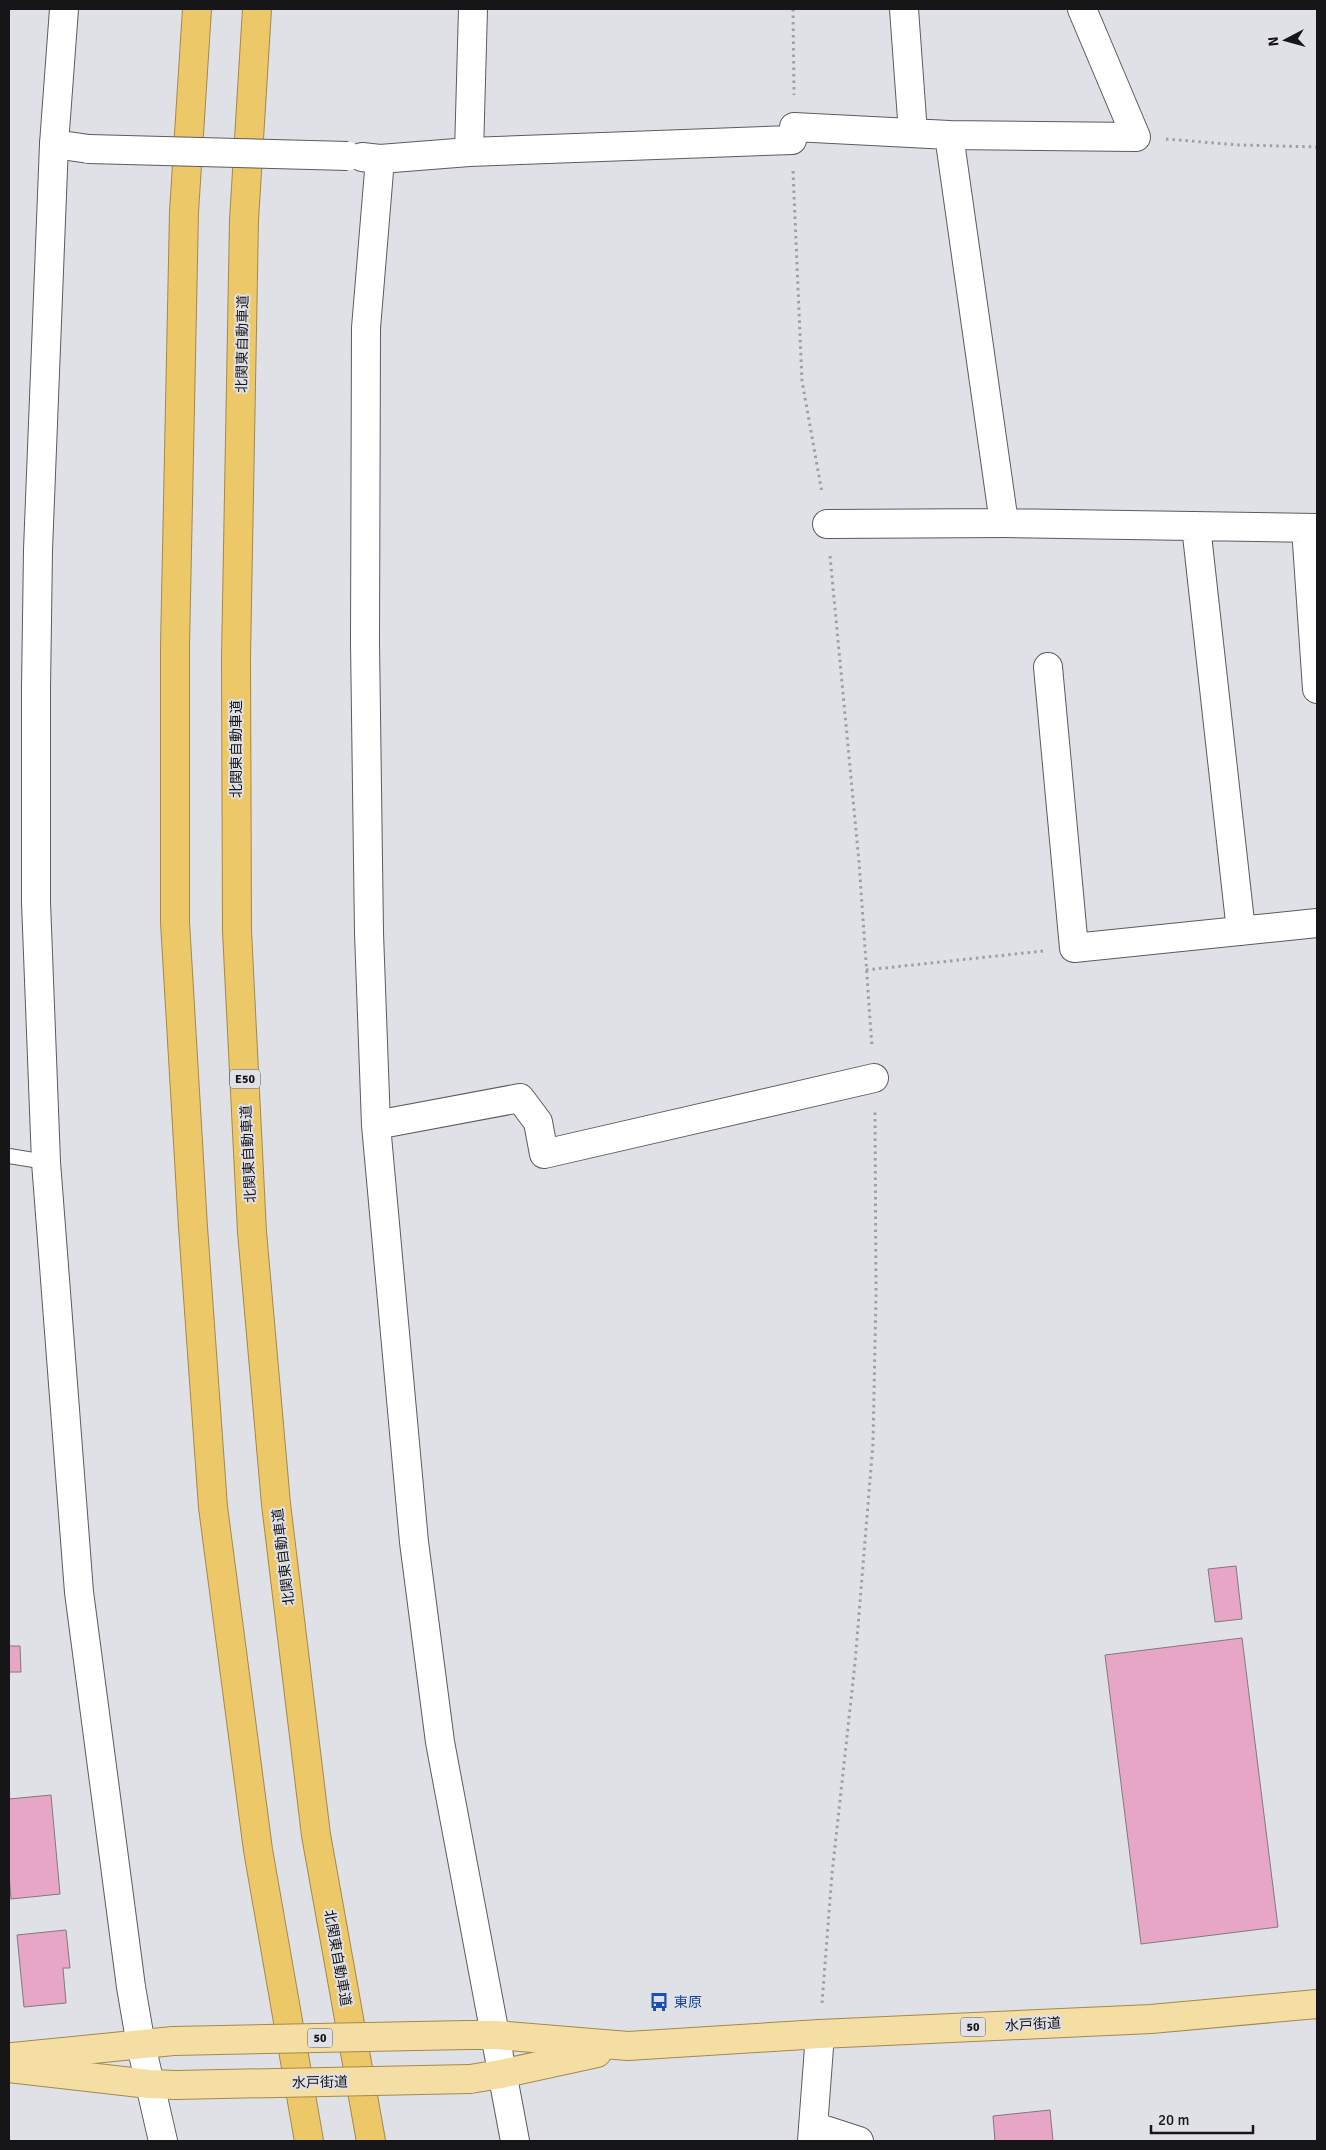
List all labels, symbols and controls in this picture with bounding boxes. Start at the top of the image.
north arrow [1261,15,1311,65]
text: N [1265,36,1283,47]
street label: 北関東自動車道 [233,295,252,393]
street label: 北関東自動車道 [228,700,245,798]
road number: E50 [230,1070,260,1088]
street label: 北関東自動車道 [237,1105,260,1203]
street label: 北関東自動車道 [269,1507,298,1607]
street label: 北関東自動車道 [321,1908,354,2008]
bus stop icon: 東原 [648,1991,670,2013]
place label: 東原 [674,1994,702,2011]
street label: 水戸街道 [1005,2015,1061,2034]
road number: 50 [960,2018,986,2036]
road number: 50 [308,2029,332,2048]
street label: 水戸街道 [292,2074,348,2091]
scale bar [1151,2102,1254,2134]
text: 20 m [1158,2111,1189,2129]

